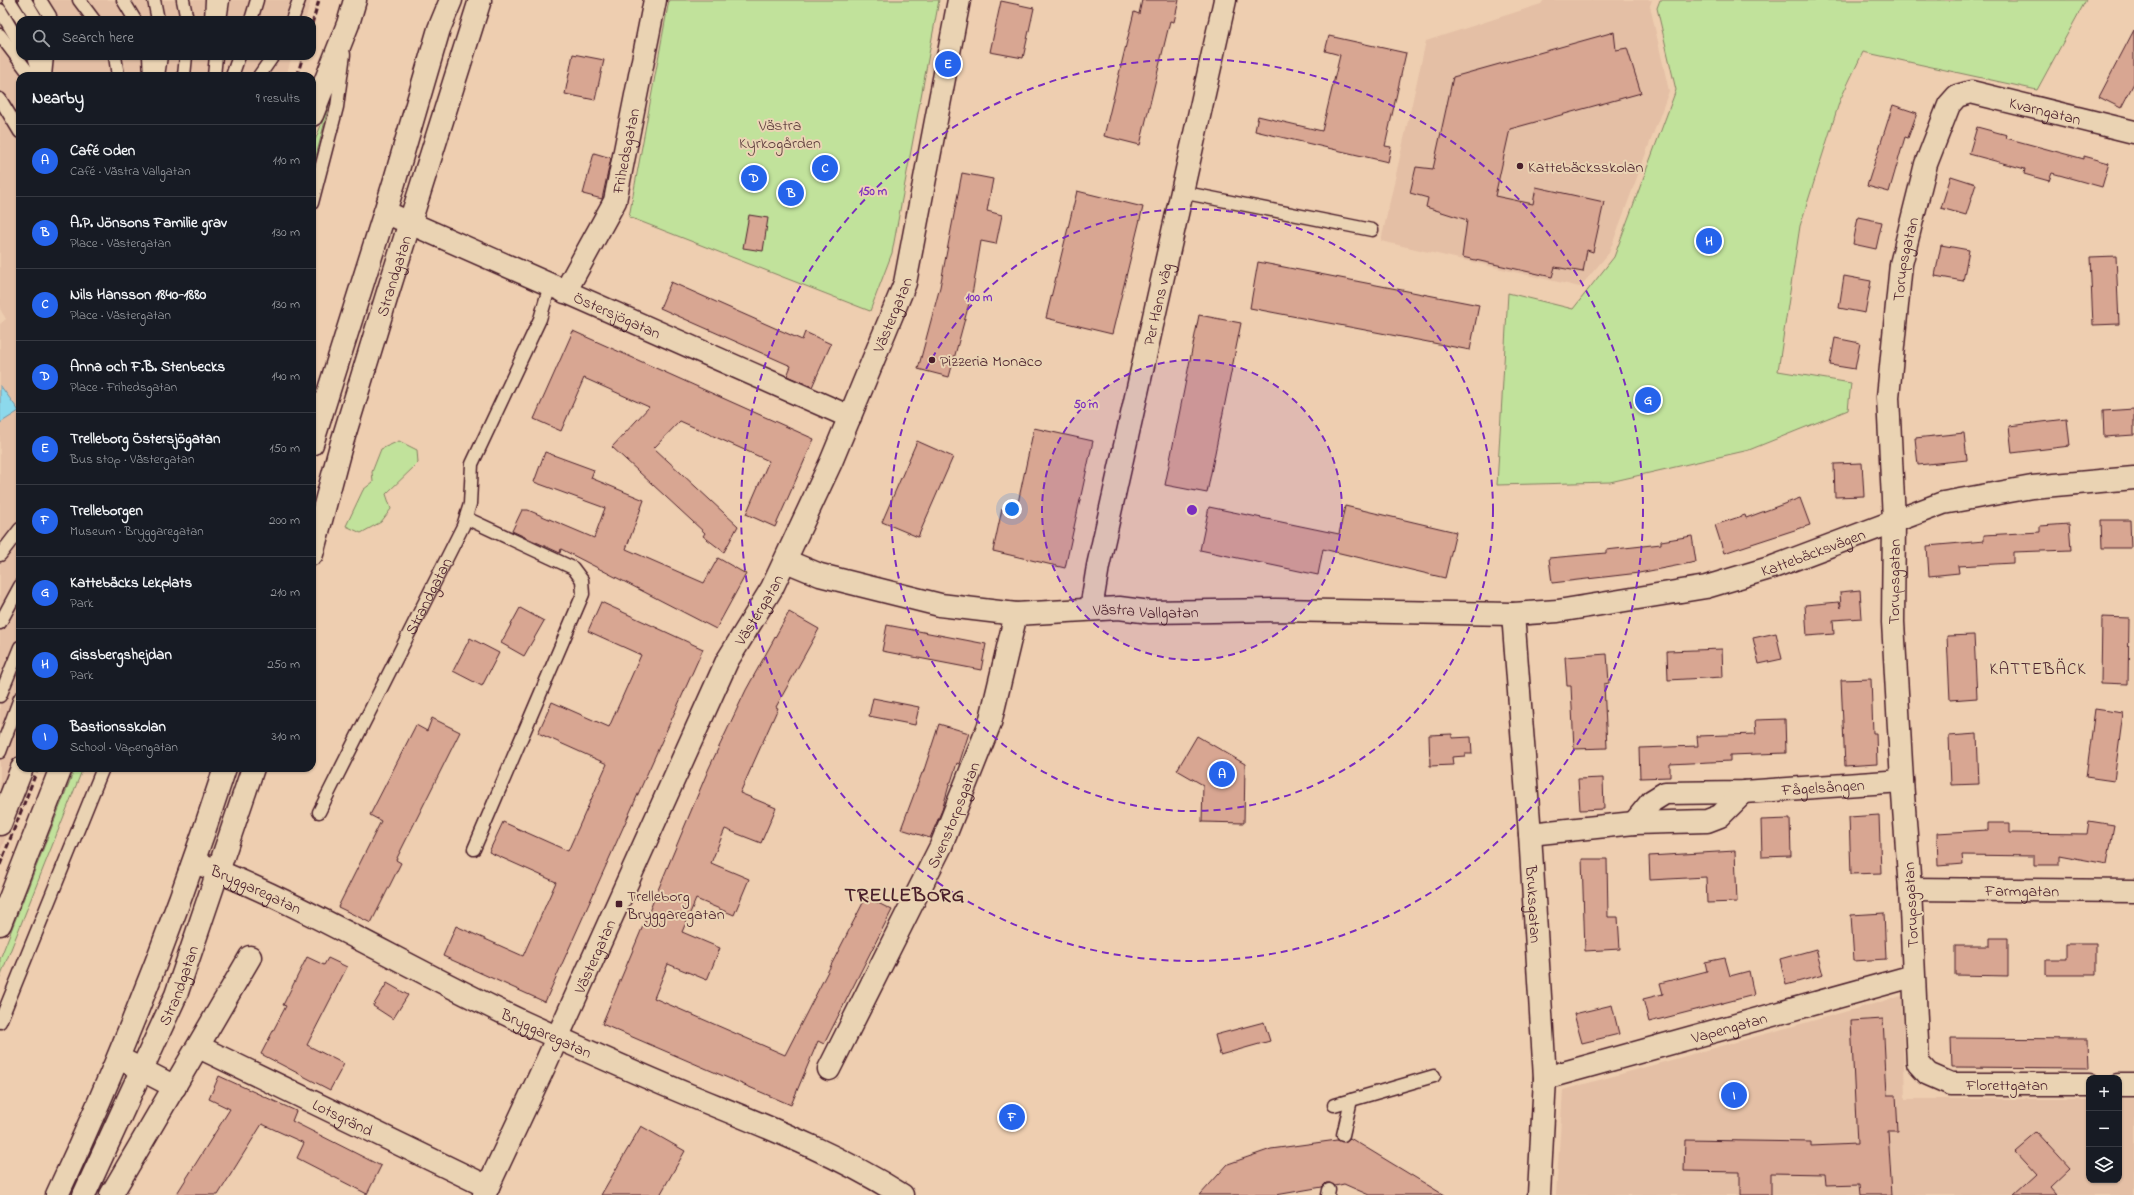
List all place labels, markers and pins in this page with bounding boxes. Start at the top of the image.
pin: E [935,49,961,79]
pin: C [812,153,838,183]
place label: Kattebäcksskolan [1528,156,1643,180]
marker: Kattebäcksskolan [1515,161,1525,171]
pin: D [741,163,767,193]
pin: B [778,178,804,208]
pin: H [1696,226,1722,256]
place label: Pizzeria Monaco [940,350,1042,374]
marker: Pizzeria Monaco [927,355,937,365]
pin: G [1635,385,1661,415]
centre of rings [1185,503,1199,517]
pin: A [1209,759,1235,789]
place label: Trelleborg Bryggaregatan [626,885,725,927]
marker: Trelleborg Bryggaregatan [614,899,624,909]
pin: I [1721,1080,1747,1110]
pin: F [999,1102,1025,1132]

